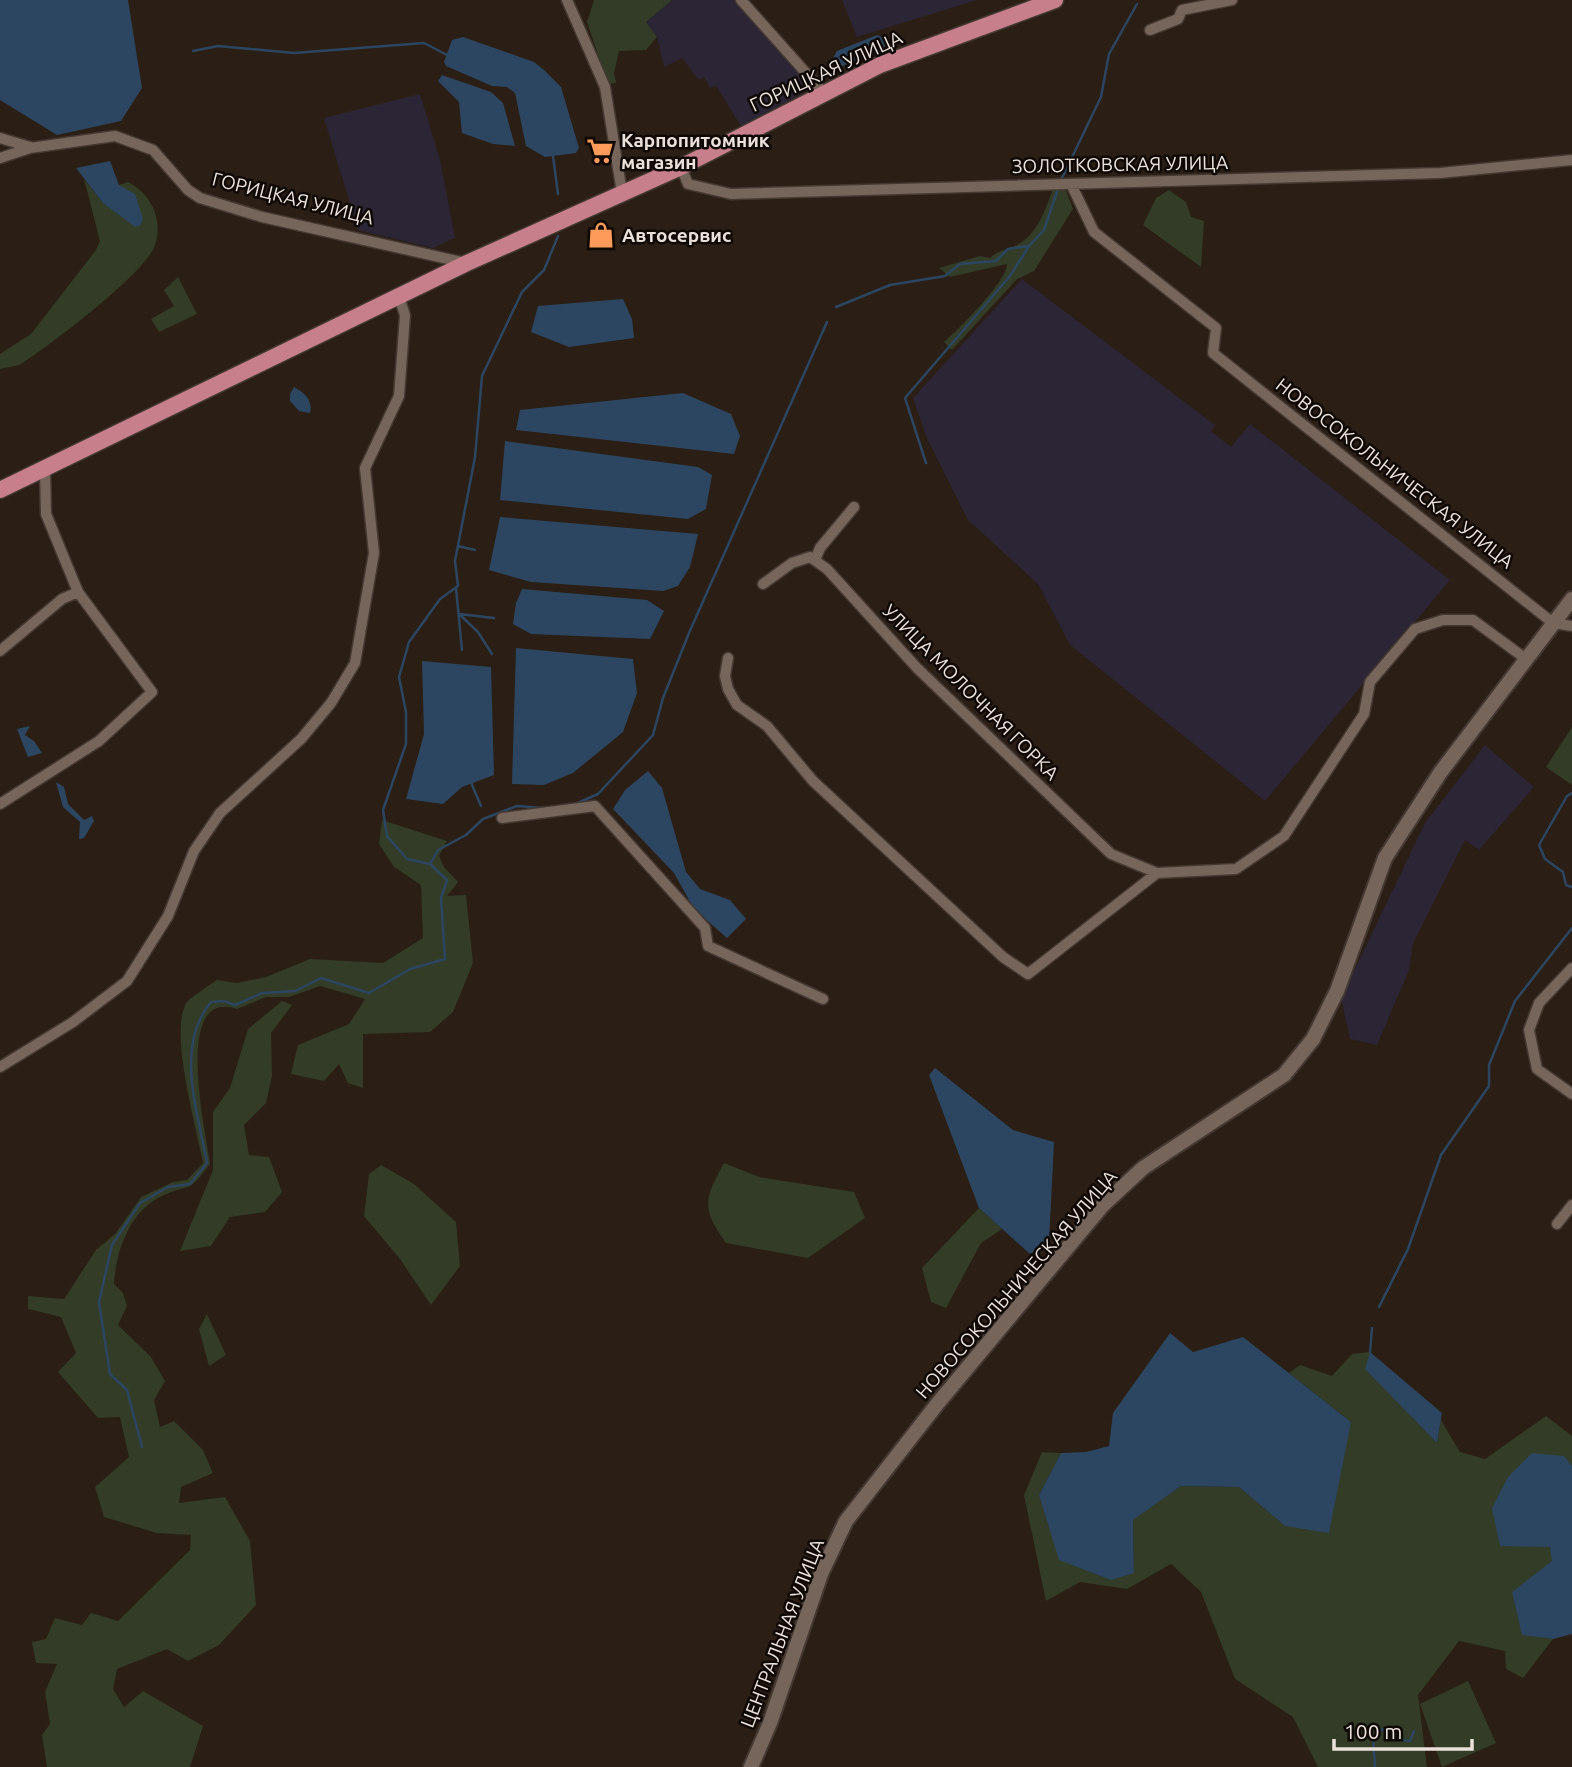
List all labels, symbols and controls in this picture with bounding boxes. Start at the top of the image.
street label: ГОРИЦКАЯ УЛИЦА [746,26,906,116]
place label: Карпопитомник магазин [621,129,770,173]
supermarket icon: Карпопитомник магазин [585,136,615,166]
street label: ЗОЛОТКОВСКАЯ УЛИЦА [1012,151,1229,177]
street label: ГОРИЦКАЯ УЛИЦА [210,167,377,229]
shop icon: Автосервис [586,220,616,250]
place label: Автосервис [622,224,731,246]
street label: НОВОСОКОЛЬНИЧЕСКАЯ УЛИЦА [1272,373,1519,573]
street label: УЛИЦА МОЛОЧНАЯ ГОРКА [879,600,1064,785]
street label: НОВОСОКОЛЬНИЧЕСКАЯ УЛИЦА [911,1165,1122,1403]
street label: ЦЕНТРАЛЬНАЯ УЛИЦА [736,1535,828,1731]
scale bar [1334,1708,1472,1752]
text: 100 m [1344,1719,1402,1743]

